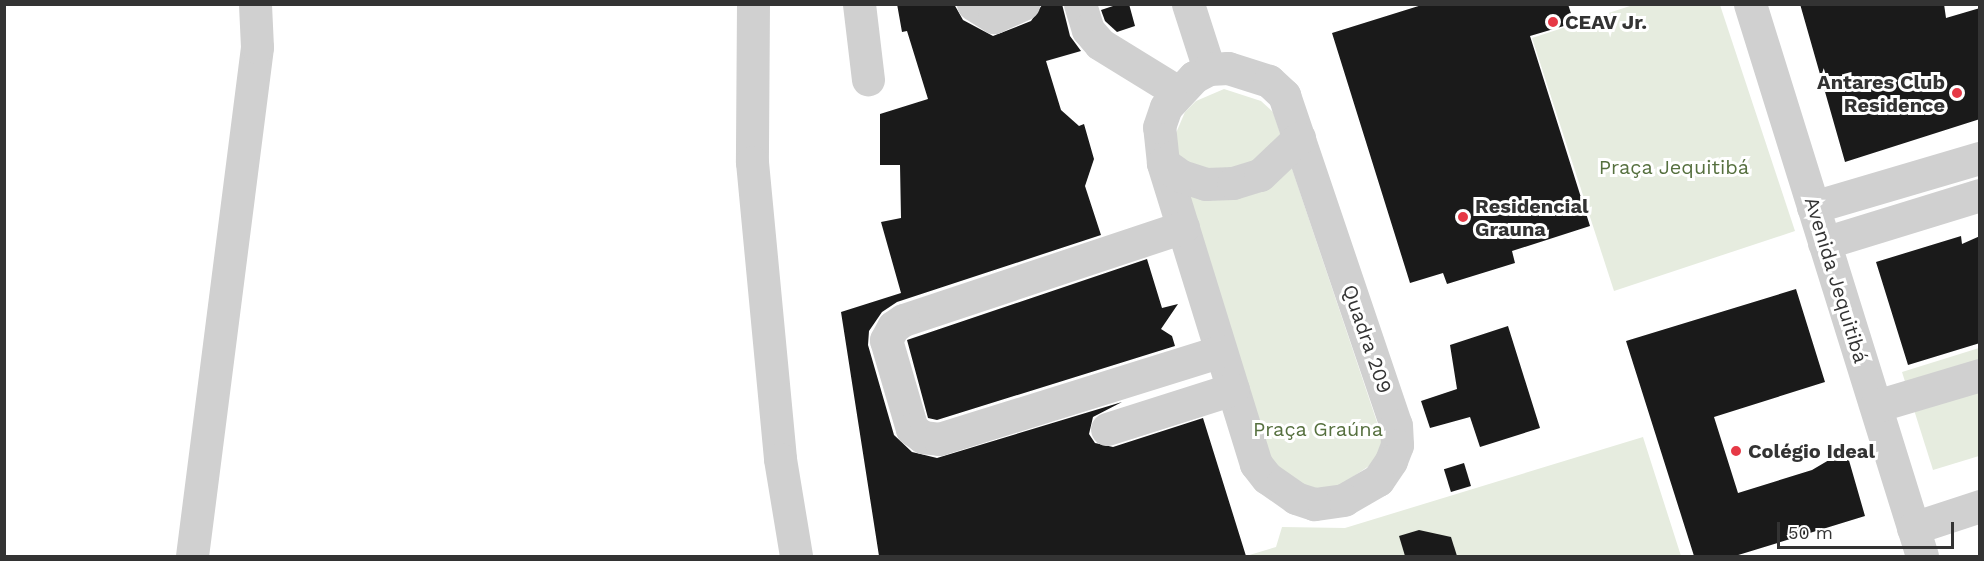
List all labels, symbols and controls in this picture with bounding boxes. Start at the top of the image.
place label: CEAV Jr. [1565,10,1648,34]
marker: CEAV Jr. [1546,15,1560,29]
place label: Antares Club Residence [1817,70,1945,117]
marker: Antares Club Residence [1950,86,1964,100]
park label: Praça Jequitibá [1598,155,1750,179]
place label: Residencial Grauna [1475,194,1589,241]
street label: Avenida Jequitibá [1799,194,1873,366]
marker: Residencial Grauna [1456,210,1470,224]
street label: Quadra 209 [1337,281,1397,397]
park label: Praça Graúna [1253,417,1383,441]
place label: Colégio Ideal [1748,439,1875,463]
marker: Colégio Ideal [1729,444,1743,458]
scale bar [1780,510,1957,548]
text: 50 m [1788,522,1833,543]

